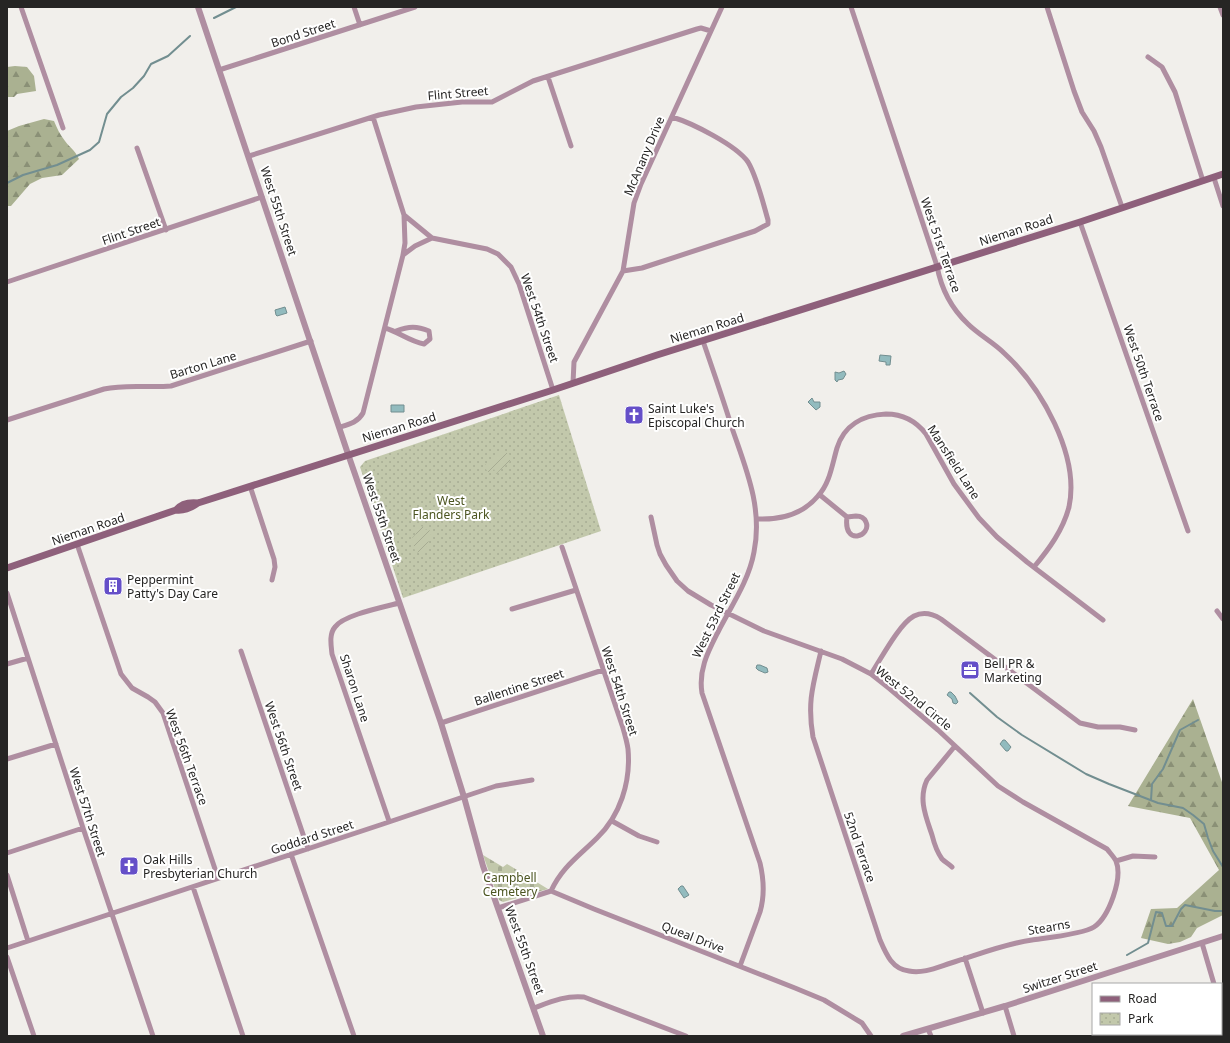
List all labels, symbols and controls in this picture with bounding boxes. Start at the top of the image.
street label: Bond Street [269,14,338,51]
street label: Flint Street [427,82,490,104]
street label: McAnany Drive [620,113,668,198]
street label: West 55th Street [257,164,302,258]
street label: West 51st Terrace [917,195,965,295]
street label: Nieman Road [977,210,1055,250]
street label: Flint Street [99,213,163,249]
street label: West 54th Street [517,271,563,365]
street label: Nieman Road [668,309,746,347]
street label: West 50th Terrace [1120,322,1169,424]
street label: Barton Lane [168,347,239,383]
place label: Saint Luke's Episcopal Church [648,400,745,431]
church icon: Saint Luke's Episcopal Church [623,404,645,426]
street label: Nieman Road [360,408,438,446]
street label: Mansfield Lane [924,421,985,503]
street label: West 55th Street [359,471,405,565]
park label: West Flanders Park [413,492,490,523]
street label: Nieman Road [49,509,127,549]
street label: West 53rd Street [688,569,744,661]
place label: Peppermint Patty's Day Care [127,571,218,602]
building icon: Peppermint Patty's Day Care [102,575,124,597]
street label: West 54th Street [598,644,643,738]
street label: Sharon Lane [336,652,374,724]
place label: Bell PR & Marketing [984,655,1042,686]
office icon: Bell PR & Marketing [959,659,981,681]
street label: West 52nd Circle [872,662,956,734]
street label: Ballentine Street [472,664,567,709]
street label: West 56th Street [261,699,307,793]
street label: West 56th Terrace [162,707,212,808]
street label: West 57th Street [66,765,111,859]
street label: 52nd Terrace [840,810,880,885]
street label: Goddard Street [268,815,356,858]
place label: Oak Hills Presbyterian Church [143,851,257,882]
church icon: Oak Hills Presbyterian Church [118,855,140,877]
park label: Campbell Cemetery [483,869,538,900]
street label: West 55th Street [501,903,549,997]
street label: Stearns [1027,915,1072,939]
street label: Queal Drive [659,917,727,957]
street label: Switzer Street [1021,957,1100,997]
legend [1092,983,1222,1035]
text: Road [1128,990,1157,1007]
text: Park [1128,1010,1154,1027]

